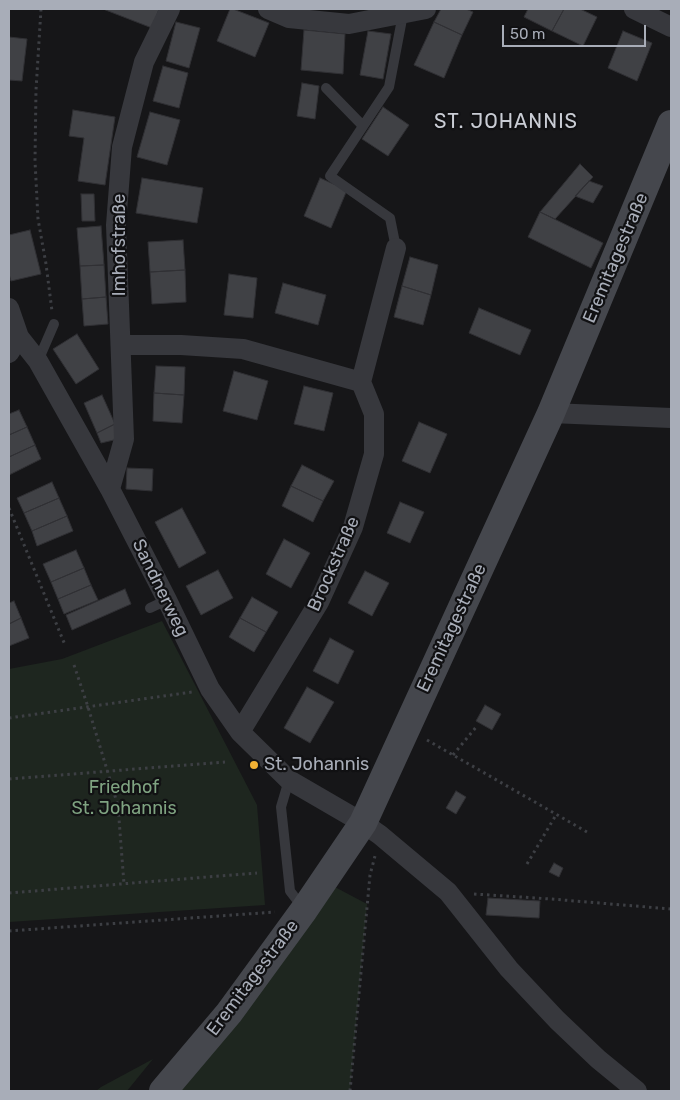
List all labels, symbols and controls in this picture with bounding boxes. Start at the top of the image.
scale bar [505,15,649,47]
text: 50 m [510,25,545,43]
district label: ST. JOHANNIS [432,110,580,134]
street label: Eremitagestraße [579,190,653,326]
street label: Imhofstraße [109,194,131,296]
street label: Brockstraße [303,513,365,615]
street label: Sandnerweg [127,536,193,640]
street label: Eremitagestraße [413,560,491,696]
place label: St. Johannis [264,754,369,776]
marker: St. Johannis [248,759,260,771]
park label: Friedhof St. Johannis [71,777,177,820]
street label: Eremitagestraße [202,916,304,1040]

